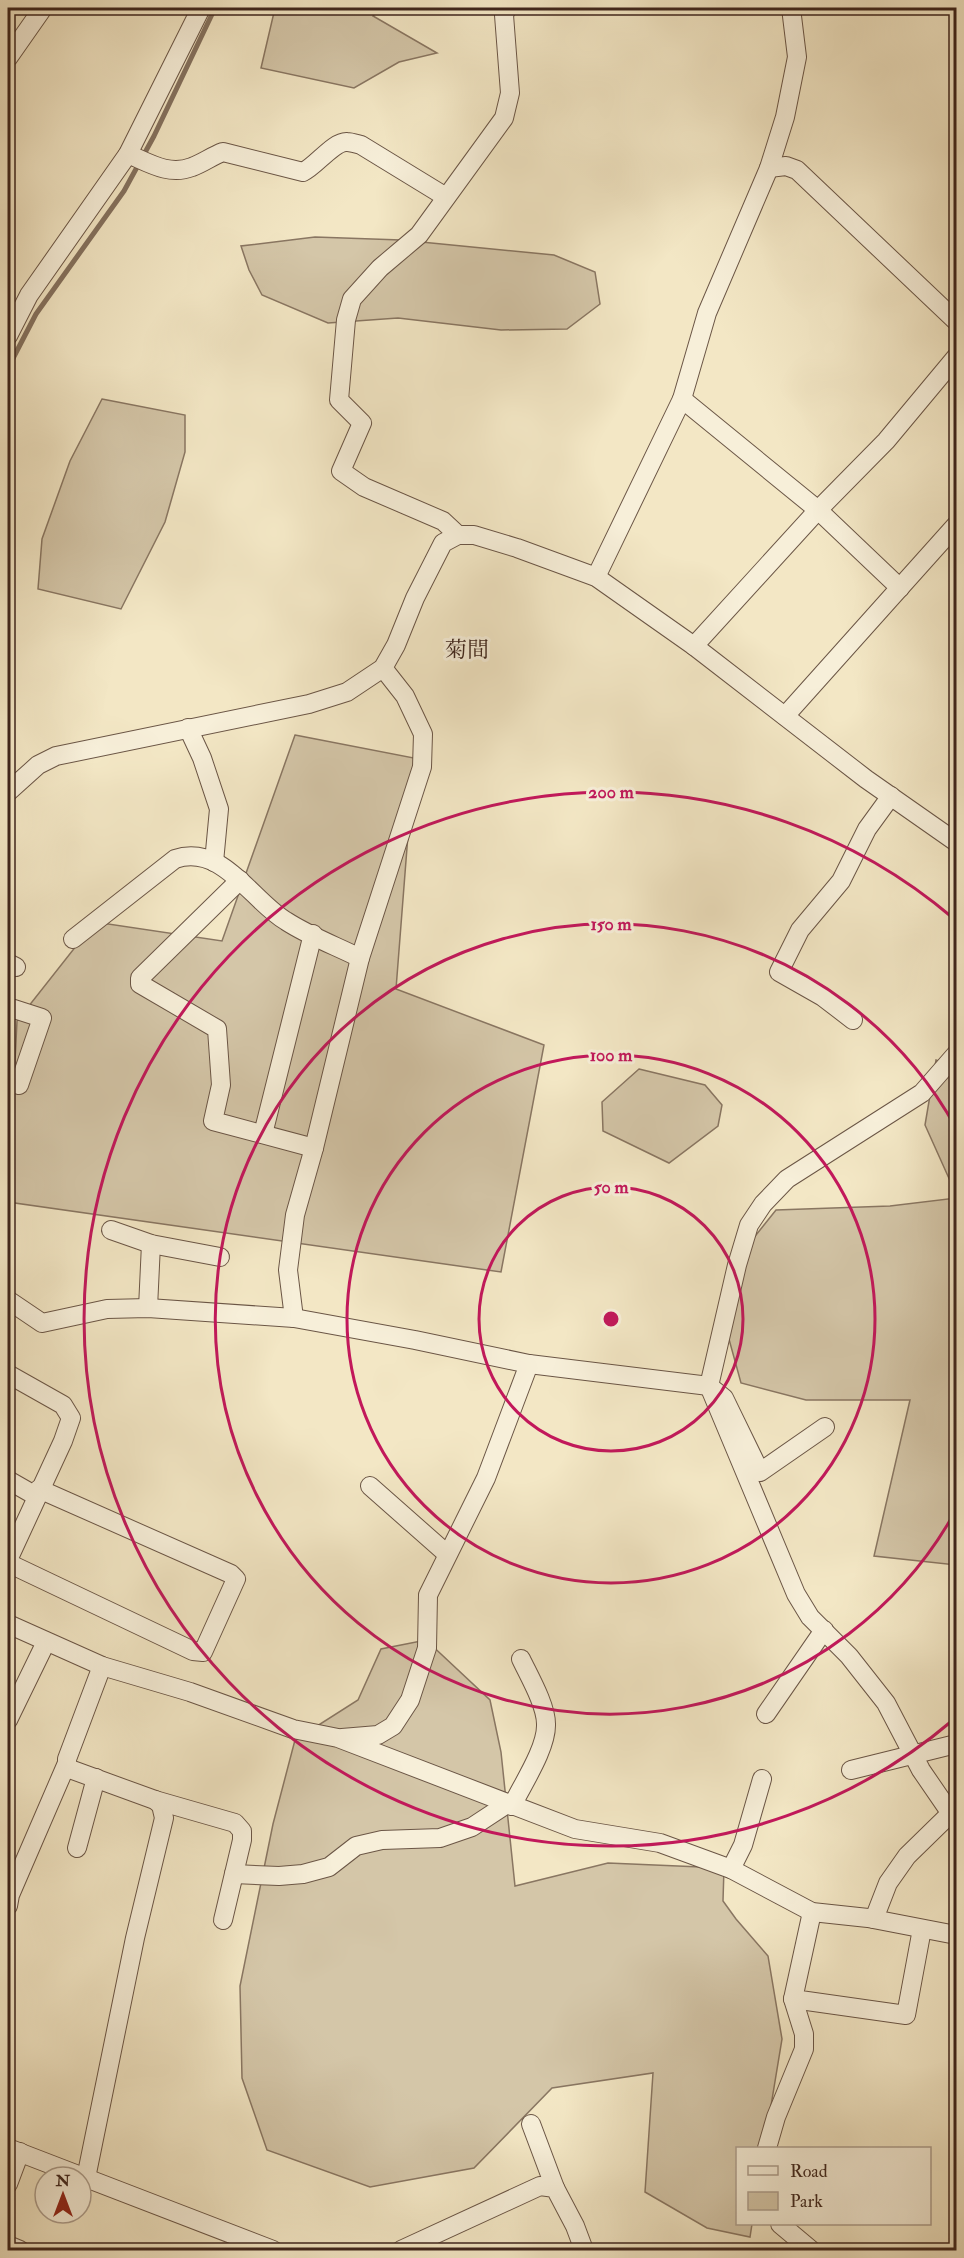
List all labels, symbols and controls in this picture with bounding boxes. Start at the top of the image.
district label: 菊間 [445,636,489,664]
text: 200 m [588,781,635,804]
text: 150 m [590,913,633,936]
text: 100 m [590,1044,633,1067]
text: 50 m [594,1176,629,1199]
centre of rings [601,1309,621,1329]
legend [736,2147,931,2225]
text: Road [790,2160,828,2183]
north arrow [33,2165,93,2225]
text: N [55,2171,71,2191]
text: Park [790,2190,823,2213]

